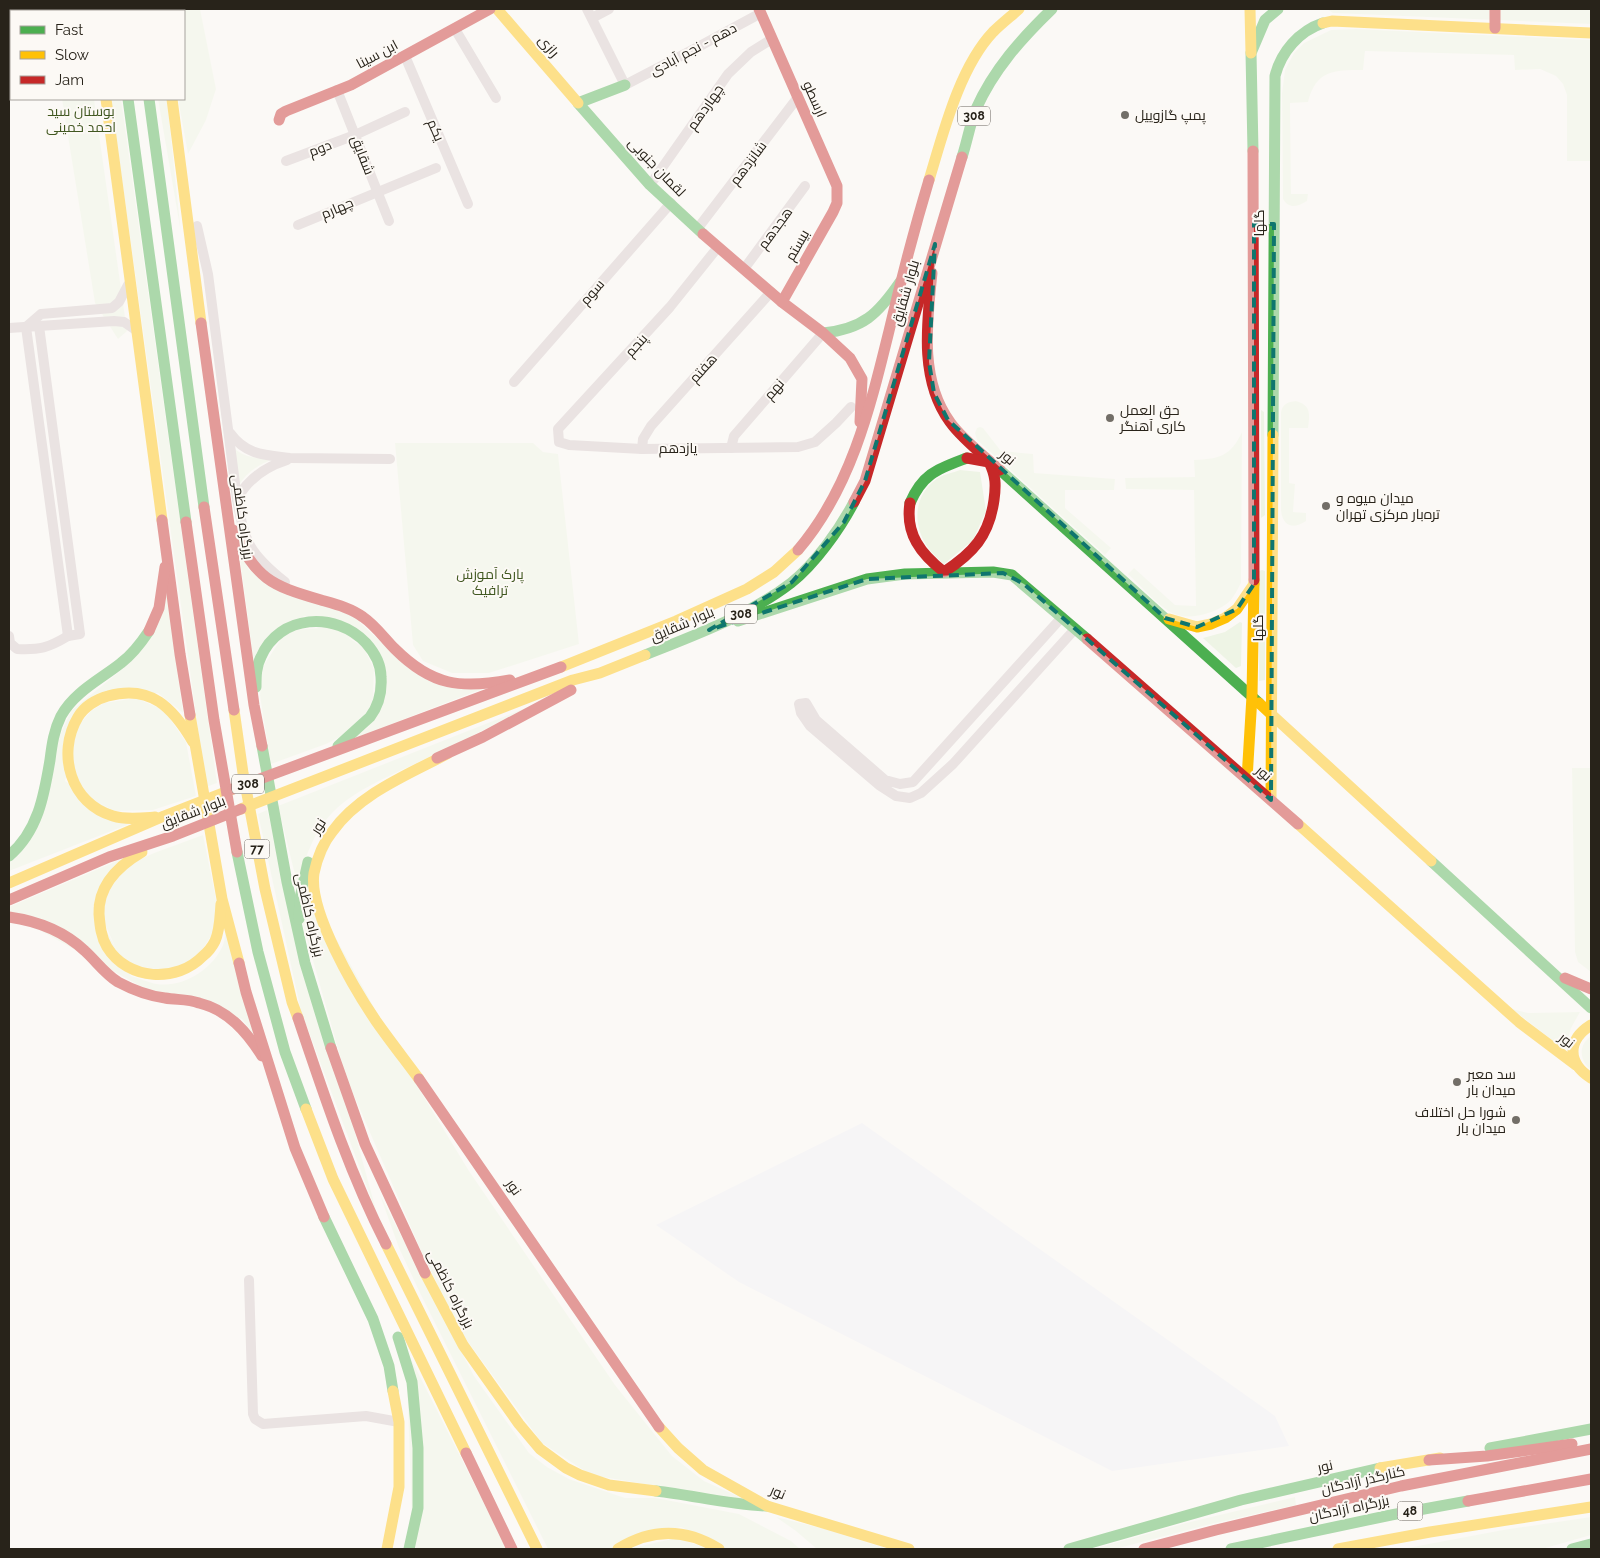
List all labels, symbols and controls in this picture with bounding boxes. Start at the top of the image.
legend [10,10,185,100]
street label: دهم - نجم آبادی [647,19,740,80]
text: Fast [55,21,83,39]
street label: رازی [535,32,563,60]
street label: ابن سینا [353,36,401,72]
text: Slow [55,46,89,64]
text: Jam [55,71,84,89]
street label: ارسطو [800,79,830,119]
street label: چهاردهم [684,81,728,134]
park label: بوستان سید احمد خمینی [46,103,116,135]
road number: 308 [958,106,990,125]
place label: پمپ گازوییل [1135,107,1206,125]
marker: پمپ گازوییل [1119,109,1131,121]
street label: یکم [422,117,448,144]
street label: شقایق [347,133,378,177]
street label: لقمان جنوبی [625,134,689,200]
street label: دوم [306,136,334,161]
street label: شانزدهم [726,138,771,189]
street label: چهارم [318,194,356,224]
street label: هجدهم [755,204,797,253]
street label: گلها [1251,209,1267,237]
street label: بیستم [782,227,814,264]
street label: بلوار شقایق [888,258,923,328]
street label: سوم [577,276,609,309]
street label: پنجم [622,330,652,361]
street label: هفتم [686,350,722,387]
street label: نهم [761,375,789,404]
place label: حق العمل کاری آهنگر [1119,402,1186,434]
marker: حق العمل کاری آهنگر [1104,412,1116,424]
street label: یازدهم [659,440,698,458]
street label: نور [996,445,1019,468]
street label: بزرگراه کاظمی [229,473,257,561]
place label: میدان میوه و تره‌بار مرکزی تهران [1336,490,1440,522]
marker: میدان میوه و تره‌بار مرکزی تهران [1320,500,1332,512]
park label: پارک آموزش ترافیک [456,566,524,598]
street label: بلوار شقایق [648,603,717,646]
road number: 308 [725,604,757,624]
street label: گلها [1250,614,1266,642]
street label: نور [1252,761,1275,784]
road number: 308 [232,774,264,794]
street label: بلوار شقایق [158,792,228,833]
street label: نور [307,815,329,838]
road number: 77 [244,840,270,859]
street label: بزرگراه کاظمی [293,871,327,959]
street label: نور [1555,1028,1578,1051]
place label: سد معبر میدان بار [1466,1066,1516,1098]
marker: سد معبر میدان بار [1451,1076,1463,1088]
place label: شورا حل اختلاف میدان بار [1415,1104,1506,1136]
marker: شورا حل اختلاف میدان بار [1510,1114,1522,1126]
street label: نور [502,1175,525,1198]
street label: بزرگراه کاظمی [424,1247,478,1331]
street label: نور [1315,1456,1334,1476]
street label: کنارگذر آزادگان [1319,1463,1407,1497]
street label: نور [767,1481,788,1502]
street label: بزرگراه آزادگان [1307,1492,1391,1524]
road number: 48 [1398,1502,1422,1520]

